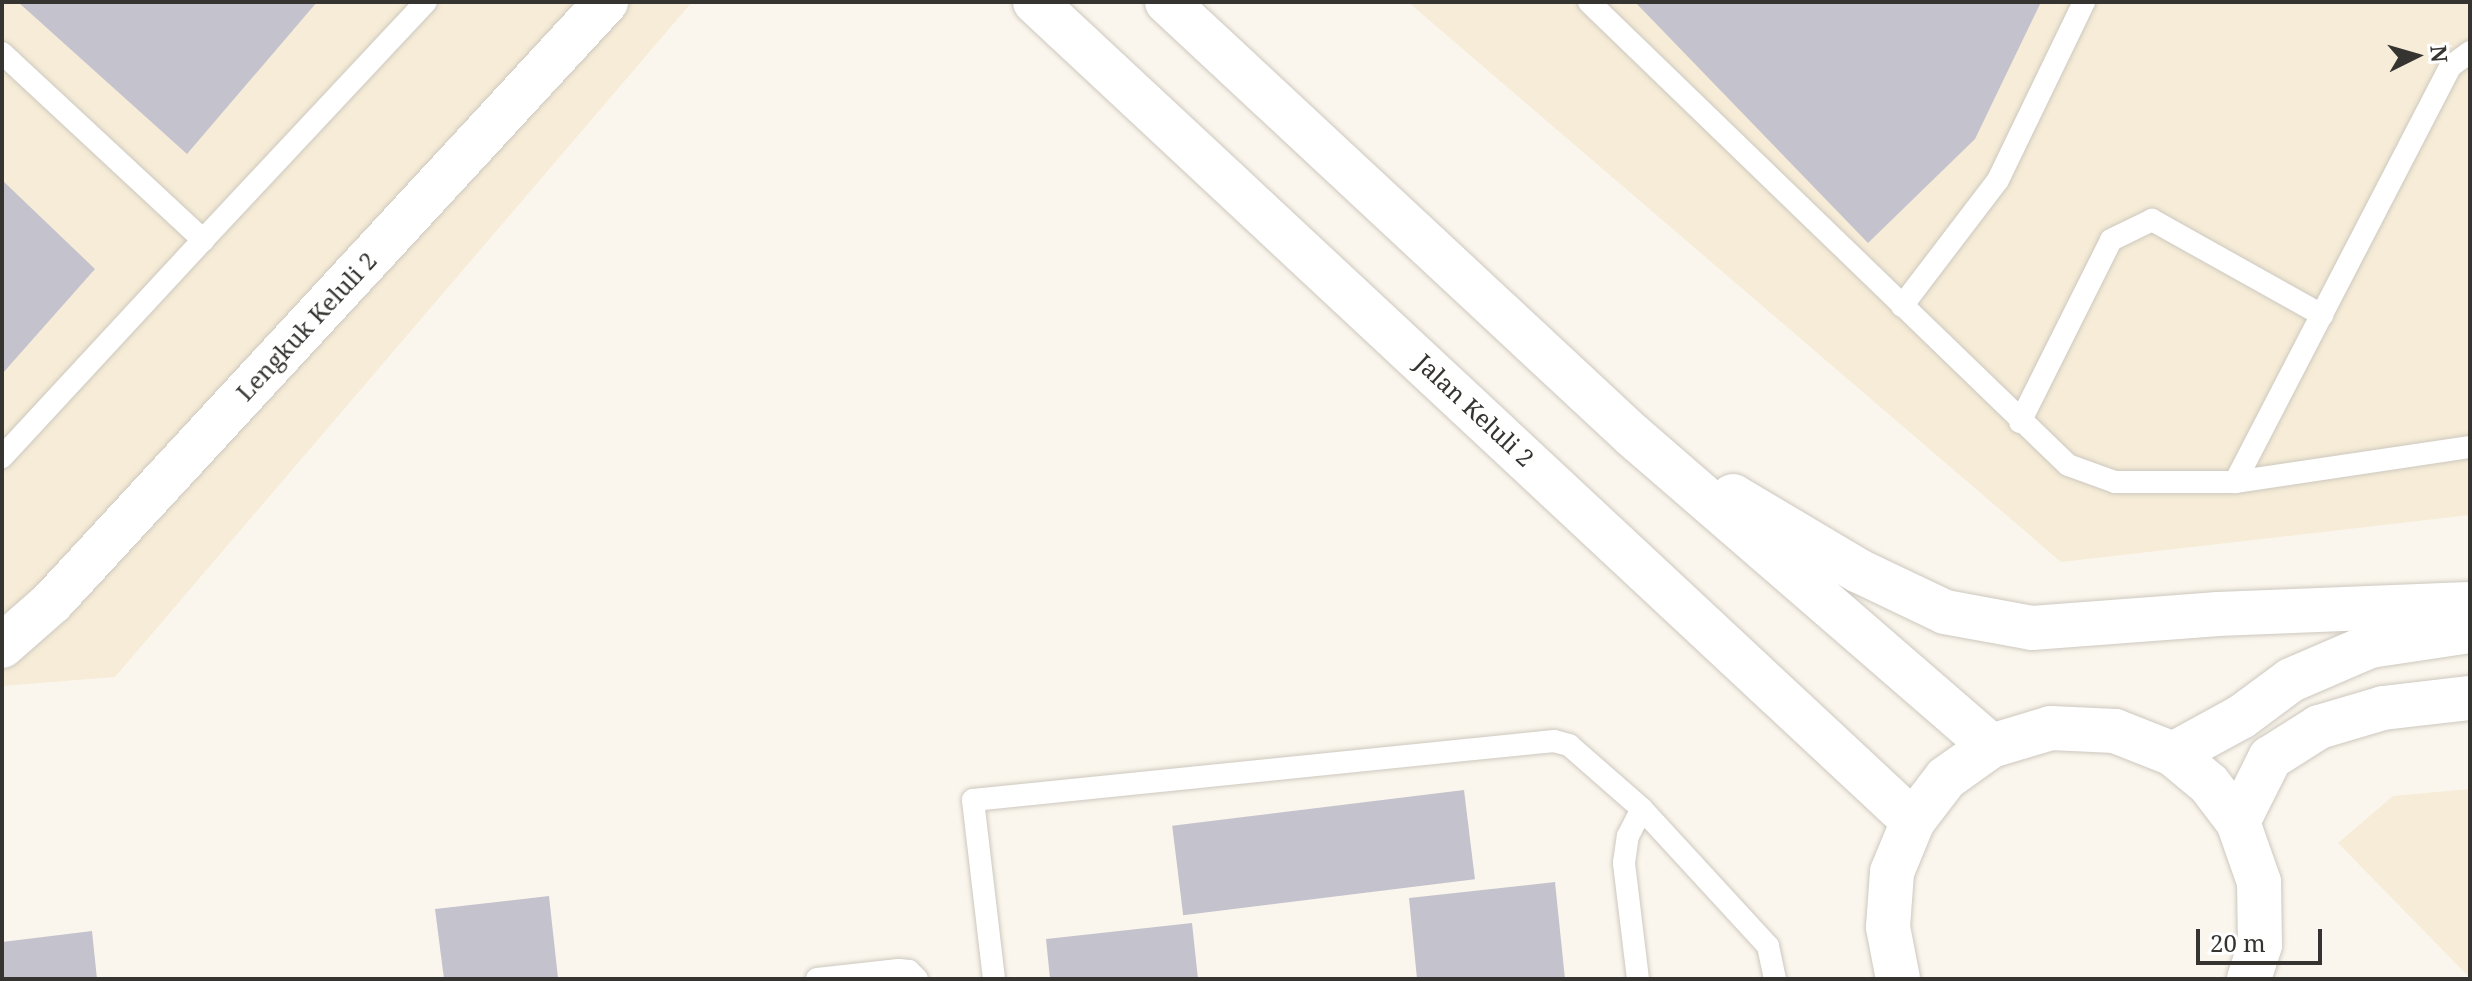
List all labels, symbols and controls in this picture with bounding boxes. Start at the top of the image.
north arrow [2376,16,2456,96]
text: N [2424,44,2456,64]
street label: Lengkuk Keluli 2 [230,246,382,406]
street label: Jalan Keluli 2 [1410,348,1540,472]
scale bar [2200,913,2326,963]
text: 20 m [2210,926,2266,959]

